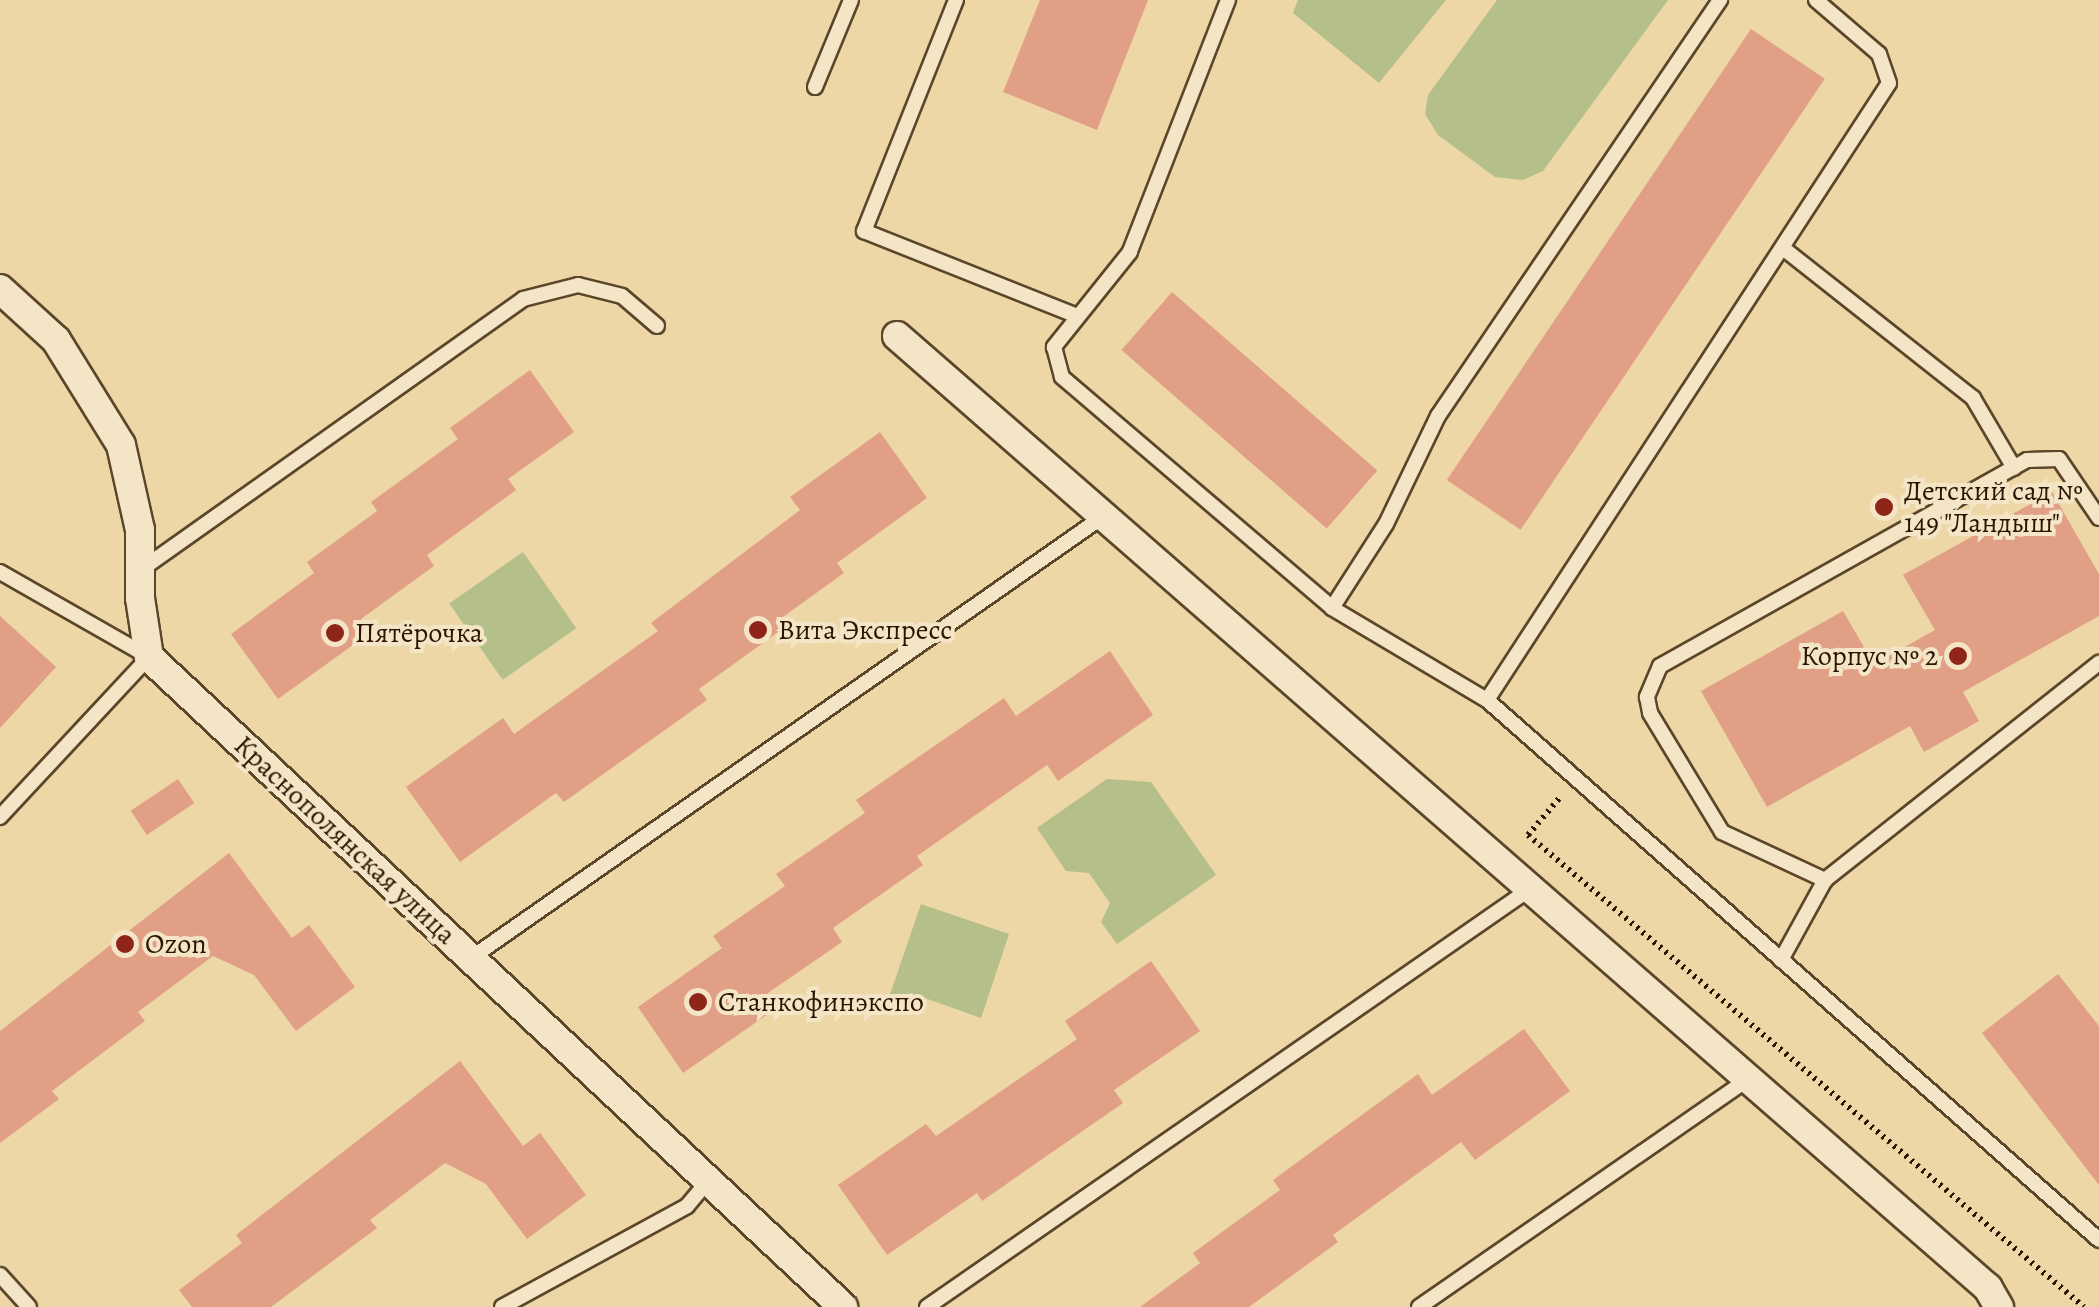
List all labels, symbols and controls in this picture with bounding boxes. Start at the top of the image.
place label: Детский сад № 149 "Ландыш" [1904,474,2083,540]
marker: Детский сад № 149 "Ландыш" [1873,496,1895,518]
place label: Вита Экспресс [778,613,952,647]
place label: Пятёрочка [355,616,483,650]
marker: Вита Экспресс [747,619,769,641]
marker: Пятёрочка [324,622,346,644]
place label: Корпус № 2 [1801,639,1938,673]
marker: Корпус № 2 [1947,645,1969,667]
street label: Краснополянская улица [227,729,463,951]
place label: Ozon [145,927,207,961]
marker: Ozon [114,933,136,955]
place label: Станкофинэкспо [718,985,924,1019]
marker: Станкофинэкспо [687,991,709,1013]

